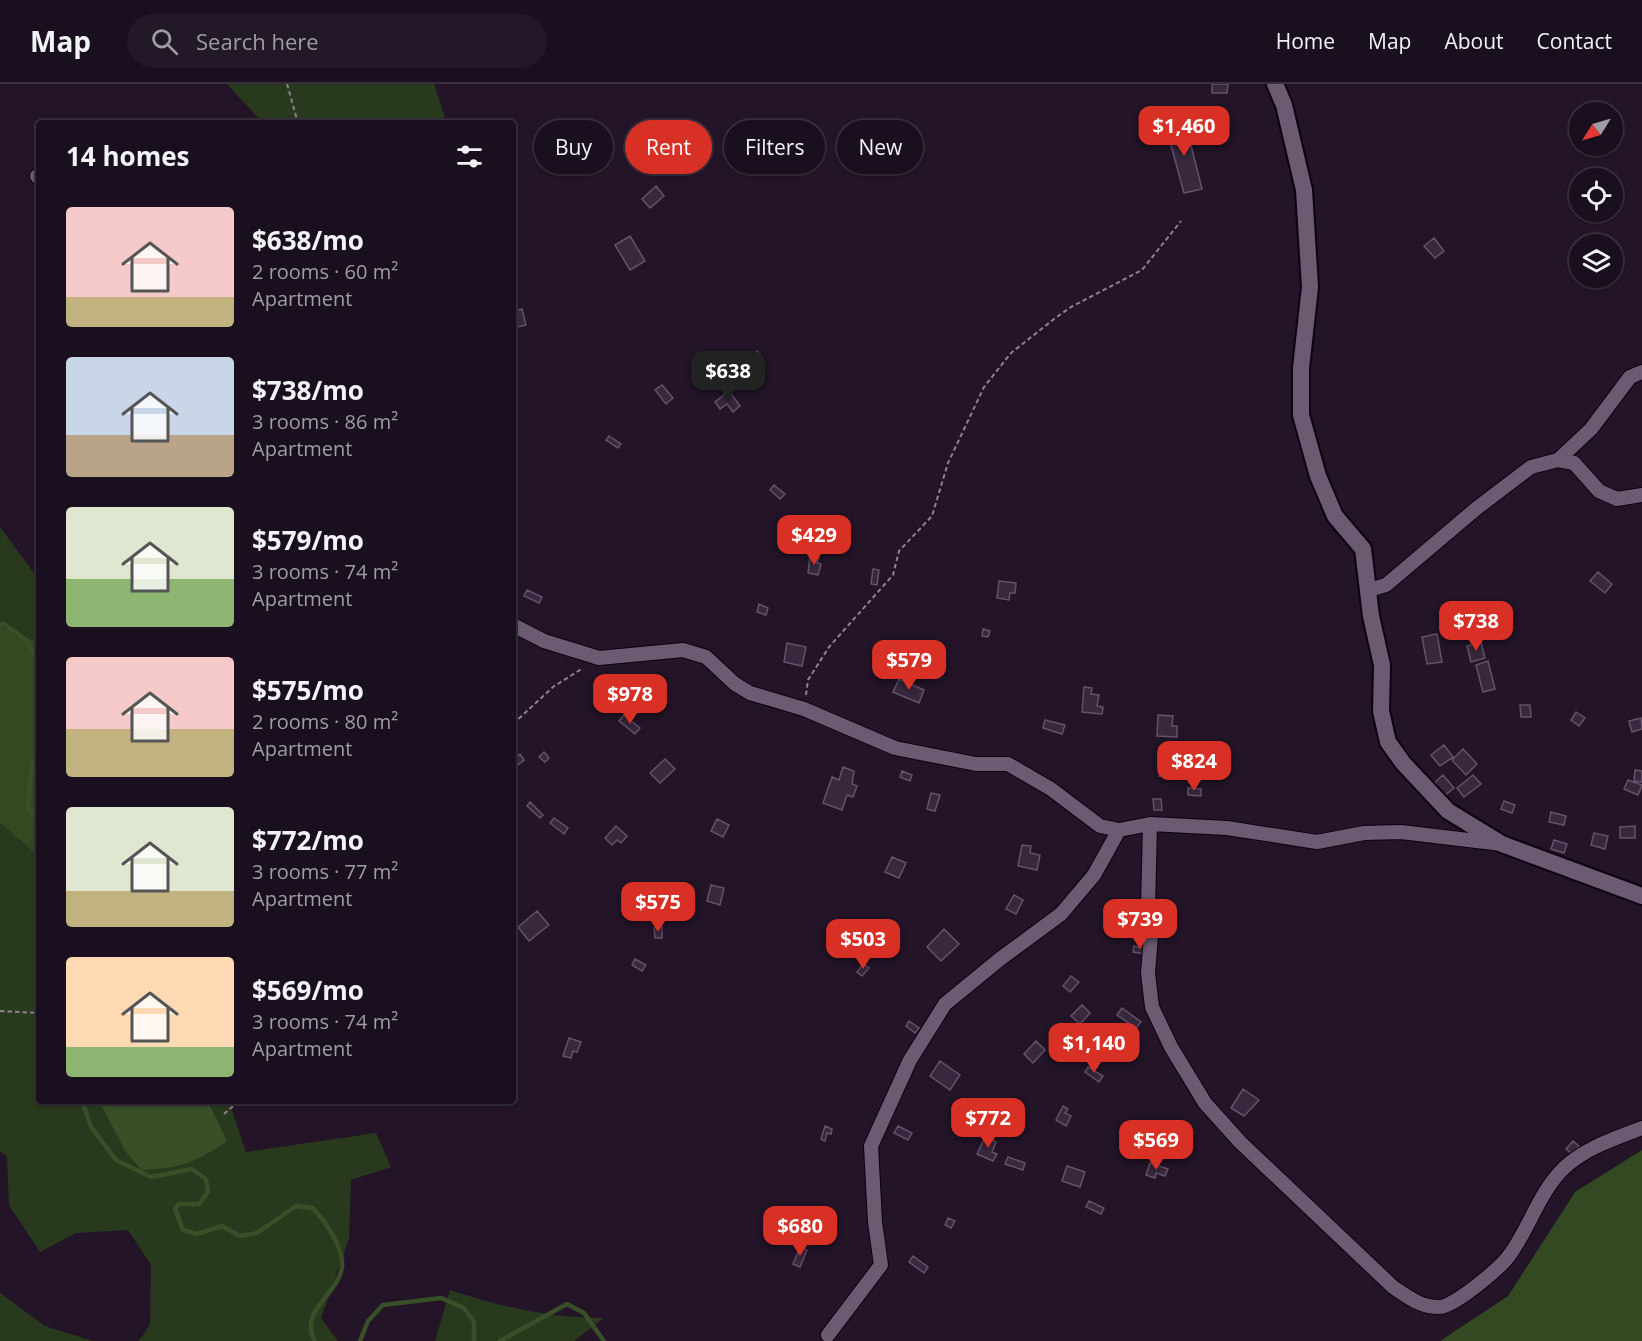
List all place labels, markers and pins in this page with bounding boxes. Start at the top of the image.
pin: $1,460 [1135,106,1233,157]
pin: $638 [692,351,764,402]
pin: $429 [778,515,850,566]
pin: $738 [1440,601,1512,652]
pin: $579 [873,640,945,691]
pin: $978 [594,674,666,725]
pin: $824 [1158,741,1230,792]
pin: $575 [622,882,694,933]
pin: $739 [1104,899,1176,950]
pin: $503 [827,919,899,970]
pin: $1,140 [1045,1023,1143,1074]
pin: $772 [952,1098,1024,1149]
pin: $569 [1120,1120,1192,1171]
pin: $680 [764,1206,836,1257]

